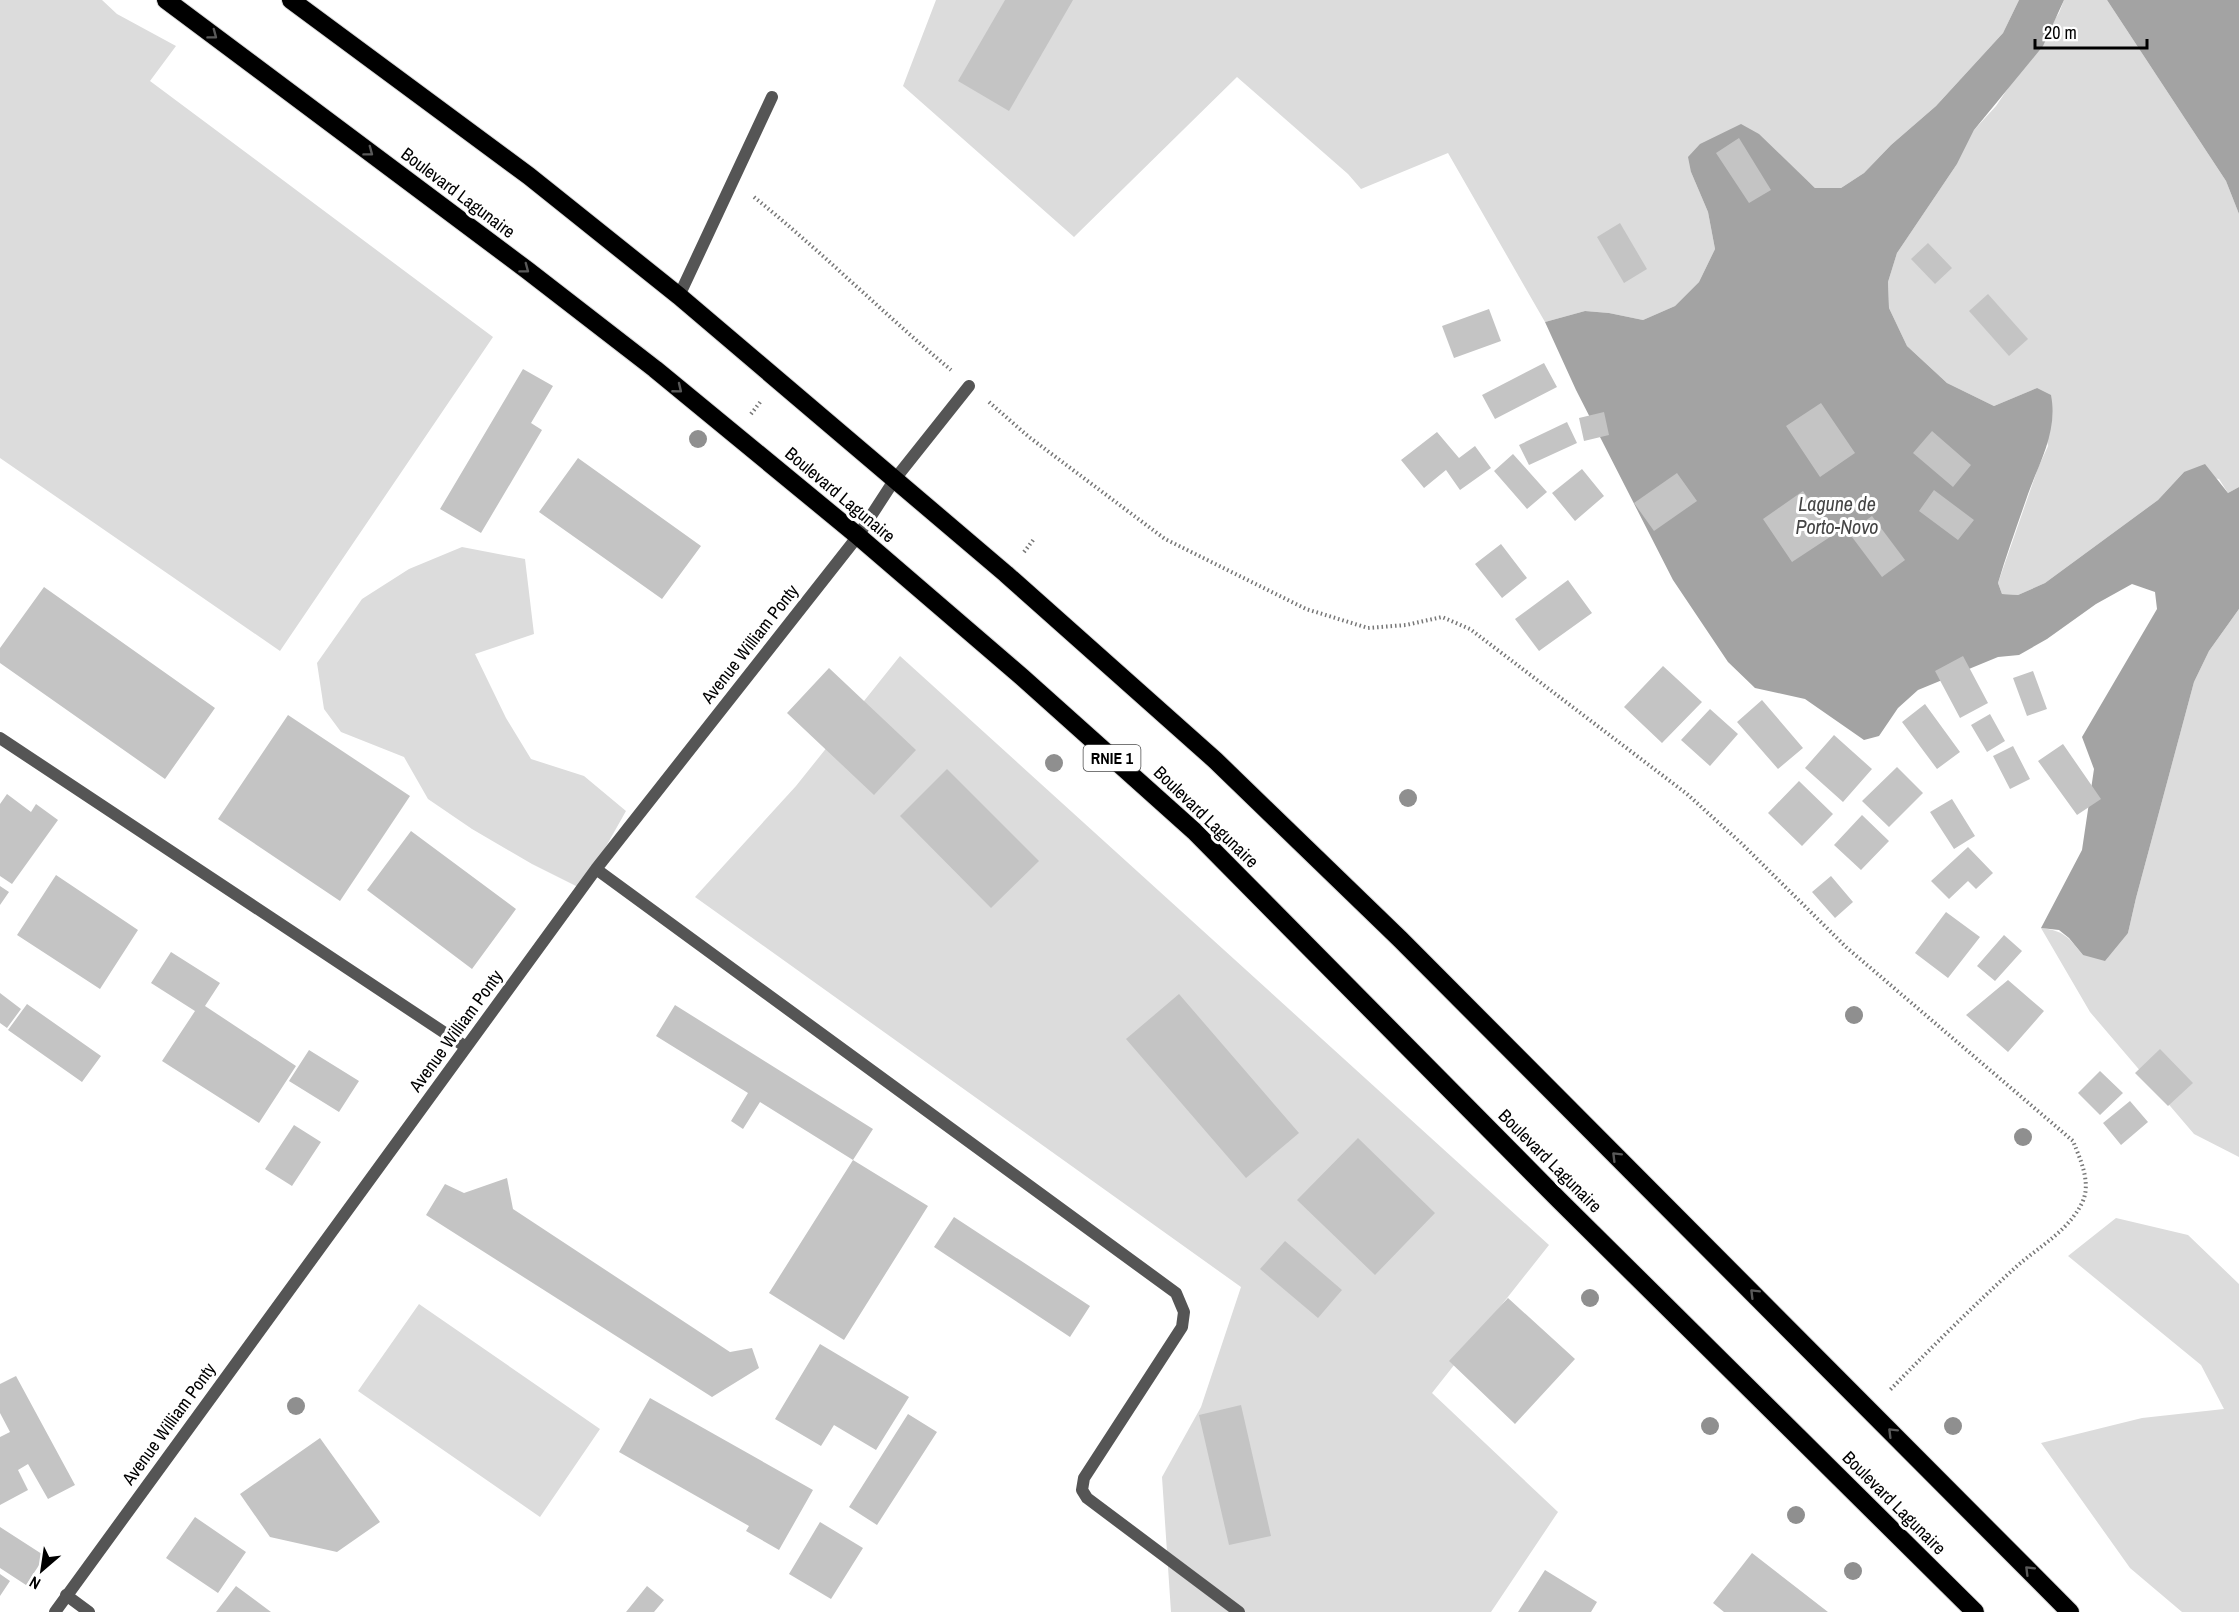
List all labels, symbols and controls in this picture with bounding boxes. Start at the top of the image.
scale bar [2035,12,2148,50]
text: 20 m [2044,20,2077,45]
one-way arrow [206,28,217,39]
street label: Boulevard Lagunaire [396,141,521,244]
one-way arrow [362,144,373,155]
one-way arrow [518,261,529,272]
one-way arrow [671,382,682,393]
street label: Boulevard Lagunaire [780,441,901,548]
water label: Lagune de Porto-Novo [1796,490,1878,540]
street label: Avenue William Ponty [695,578,804,709]
road number: RNIE 1 [1084,745,1140,771]
street label: Boulevard Lagunaire [1148,760,1264,873]
street label: Avenue William Ponty [402,964,509,1097]
street label: Boulevard Lagunaire [1493,1103,1608,1218]
one-way arrow [1612,1152,1623,1162]
one-way arrow [1750,1290,1761,1301]
street label: Avenue William Ponty [115,1357,222,1490]
one-way arrow [1888,1428,1899,1439]
street label: Boulevard Lagunaire [1837,1445,1952,1560]
north arrow [12,1540,72,1600]
one-way arrow [2025,1567,2036,1578]
text: N [25,1571,44,1595]

